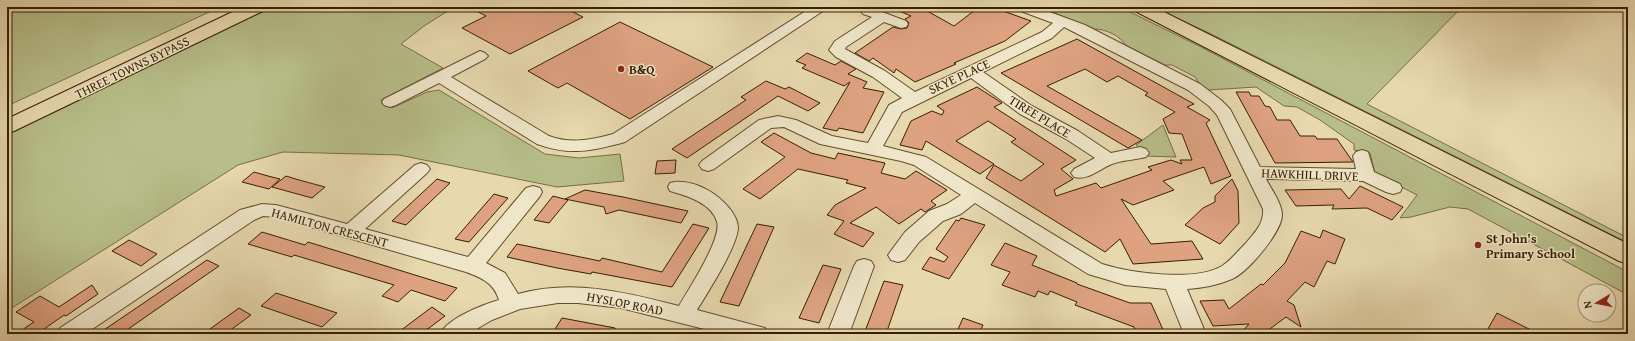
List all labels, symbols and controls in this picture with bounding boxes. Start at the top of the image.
street label: THREE TOWNS BYPASS [72,31,193,103]
street label: SKYE PLACE [925,54,993,99]
place label: B&Q [629,60,656,79]
marker: B&Q [616,64,626,74]
street label: TIREE PLACE [1005,90,1075,143]
street label: HAWKHILL DRIVE [1261,163,1359,186]
street label: HAMILTON CRESCENT [269,203,391,252]
place label: St John's Primary School [1486,229,1575,263]
marker: St John's Primary School [1473,240,1483,250]
north arrow [1577,283,1617,323]
street label: HYSLOP ROAD [585,287,665,320]
text: N [1579,299,1596,310]

